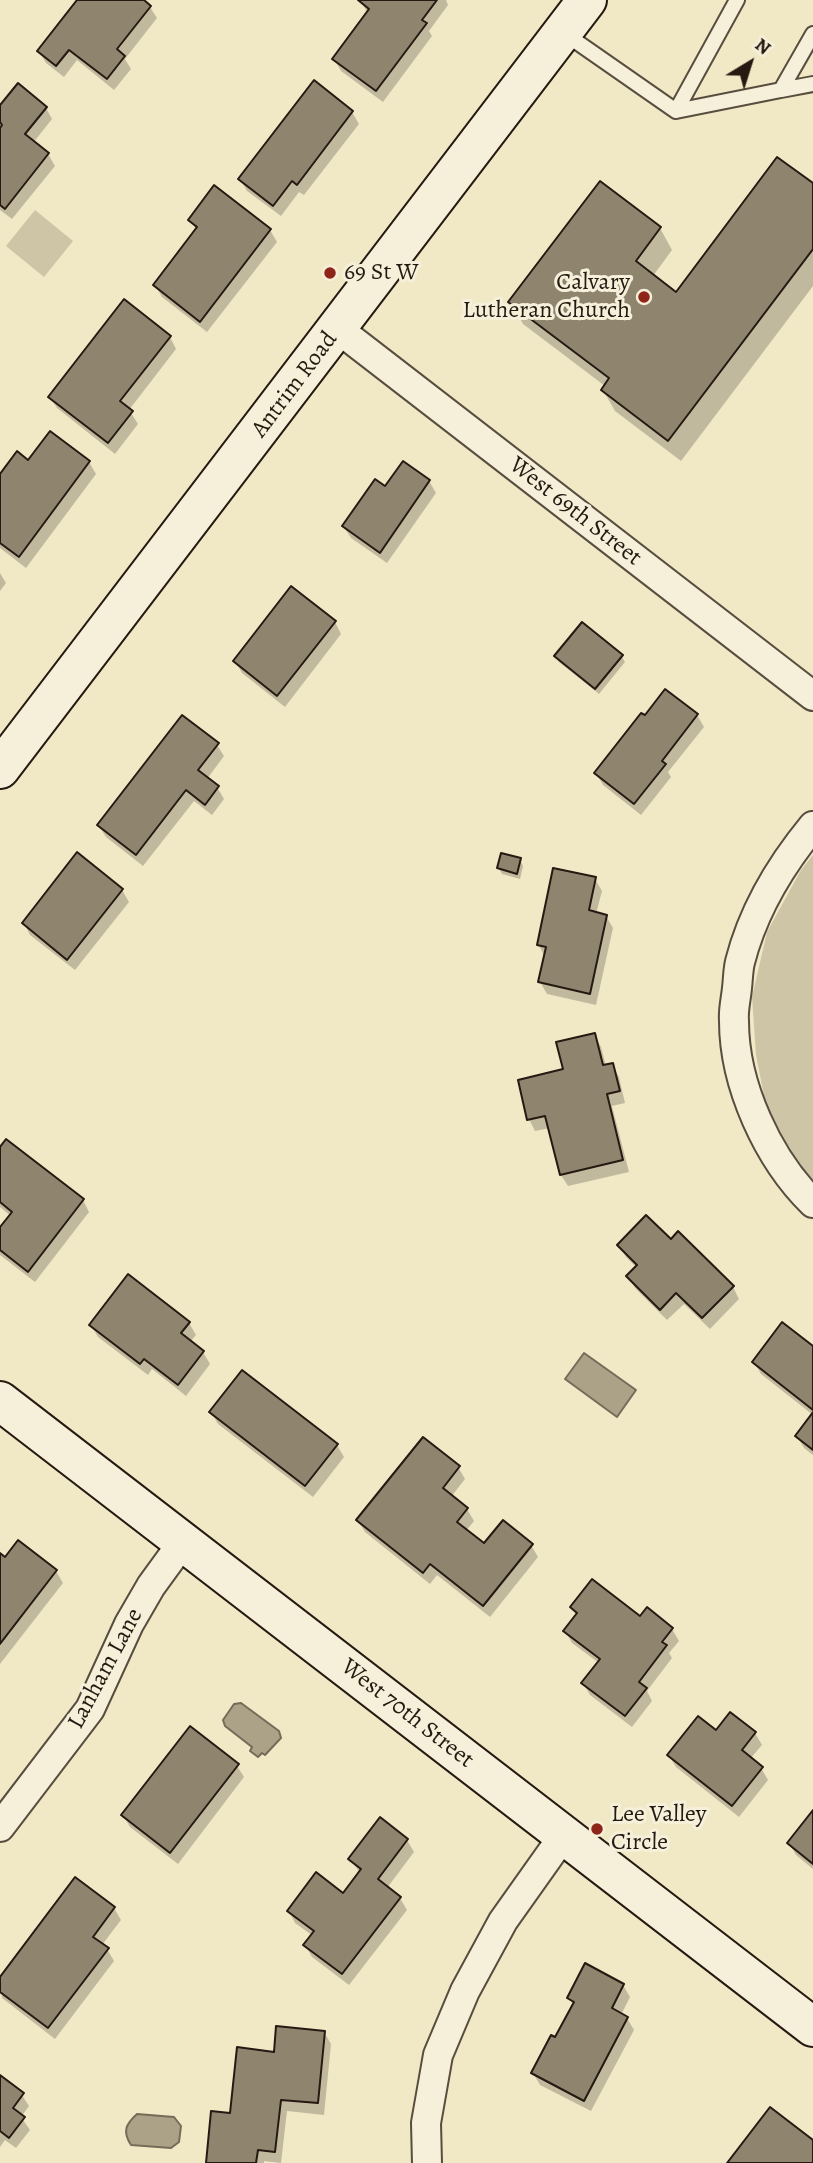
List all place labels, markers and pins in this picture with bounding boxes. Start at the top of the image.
place label: 69 St W [344,259,419,287]
marker: 69 St W [322,265,338,281]
place label: Calvary Lutheran Church [463,269,630,325]
marker: Calvary Lutheran Church [636,289,652,305]
place label: Lee Valley Circle [611,1801,706,1857]
marker: Lee Valley Circle [589,1821,605,1837]

